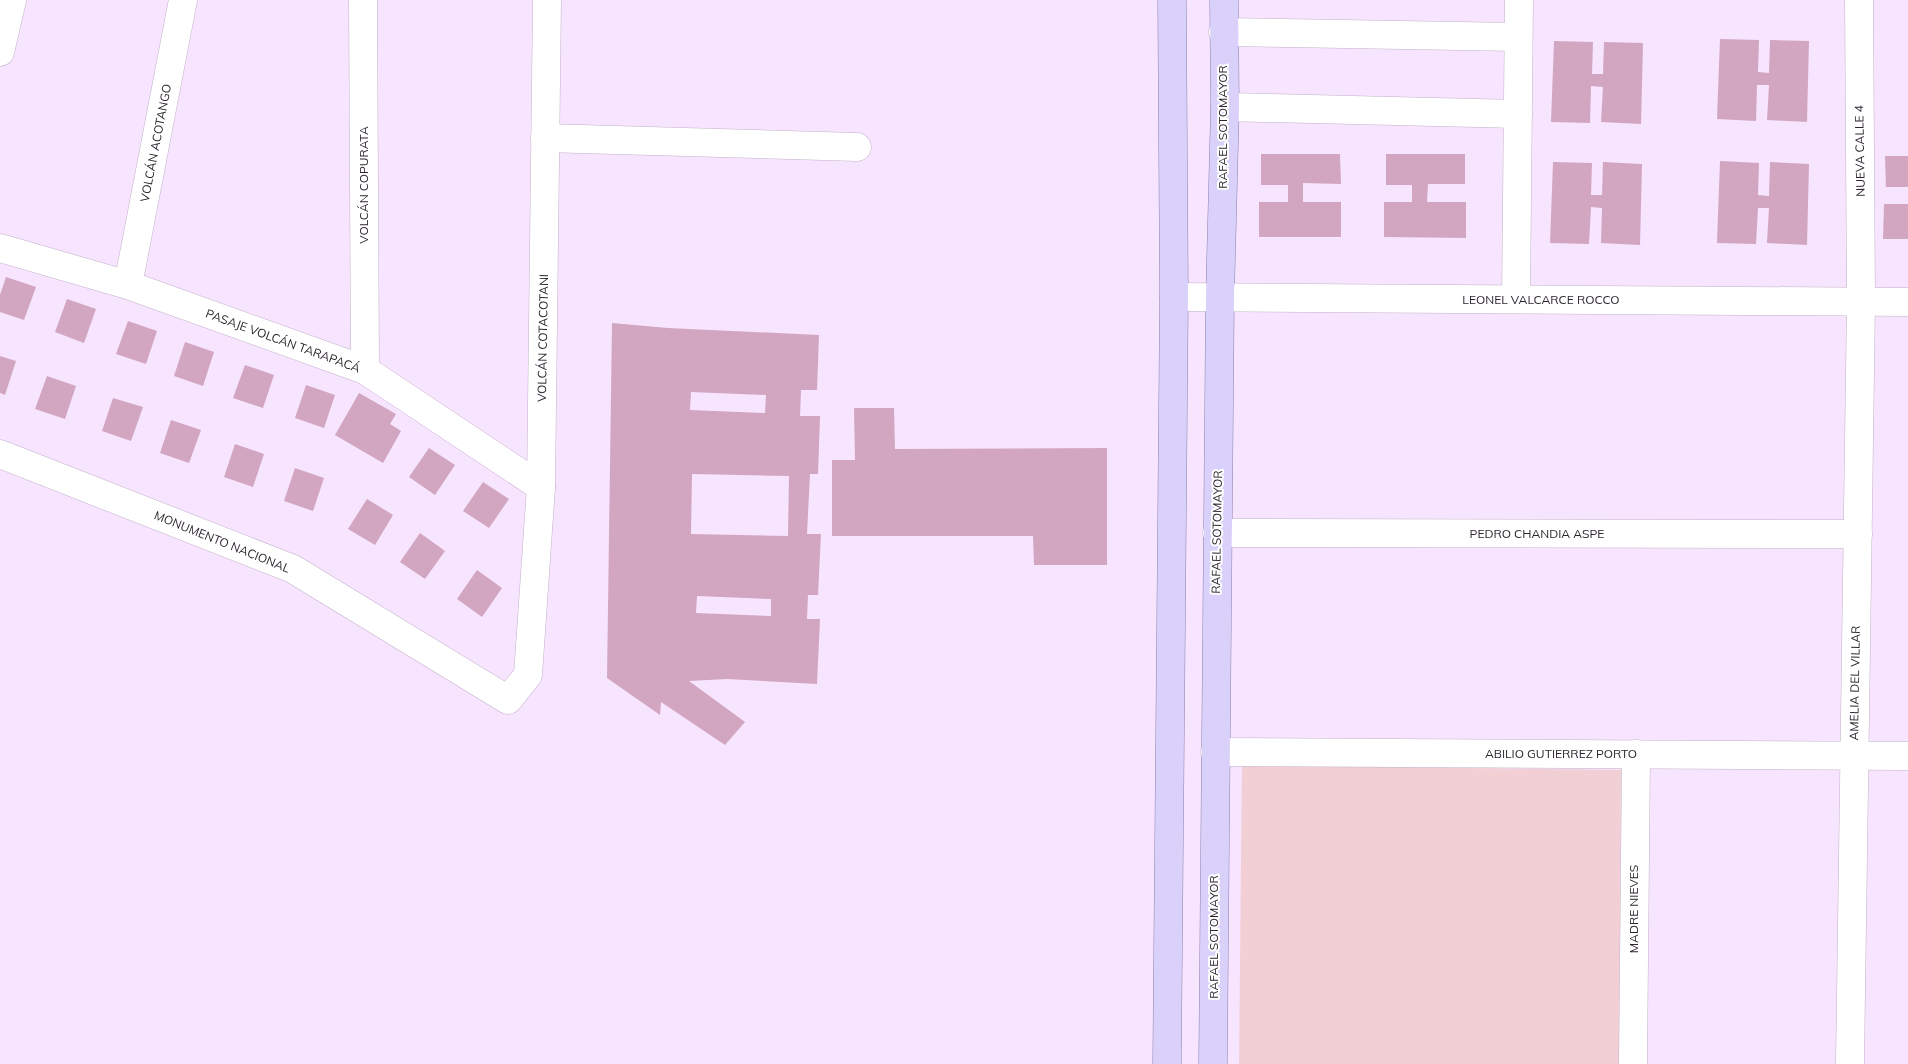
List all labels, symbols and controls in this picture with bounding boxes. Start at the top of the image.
street label: RAFAEL SOTOMAYOR [1215,65,1230,189]
street label: VOLCÁN ACOTANGO [137,83,174,203]
street label: NUEVA CALLE 4 [1851,105,1868,197]
street label: VOLCÁN COPURATA [356,126,371,244]
street label: VOLCÁN COTACOTANI [534,274,551,402]
street label: LEONEL VALCARCE ROCCO [1462,292,1620,307]
street label: PASAJE VOLCÁN TARAPACÁ [204,306,363,376]
street label: RAFAEL SOTOMAYOR [1208,470,1225,594]
street label: MONUMENTO NACIONAL [152,507,293,576]
street label: PEDRO CHANDIA ASPE [1470,526,1604,541]
street label: AMELIA DEL VILLAR [1846,625,1863,741]
street label: ABILIO GUTIERREZ PORTO [1485,746,1637,761]
street label: MADRE NIEVES [1626,865,1641,953]
street label: RAFAEL SOTOMAYOR [1206,875,1221,999]

